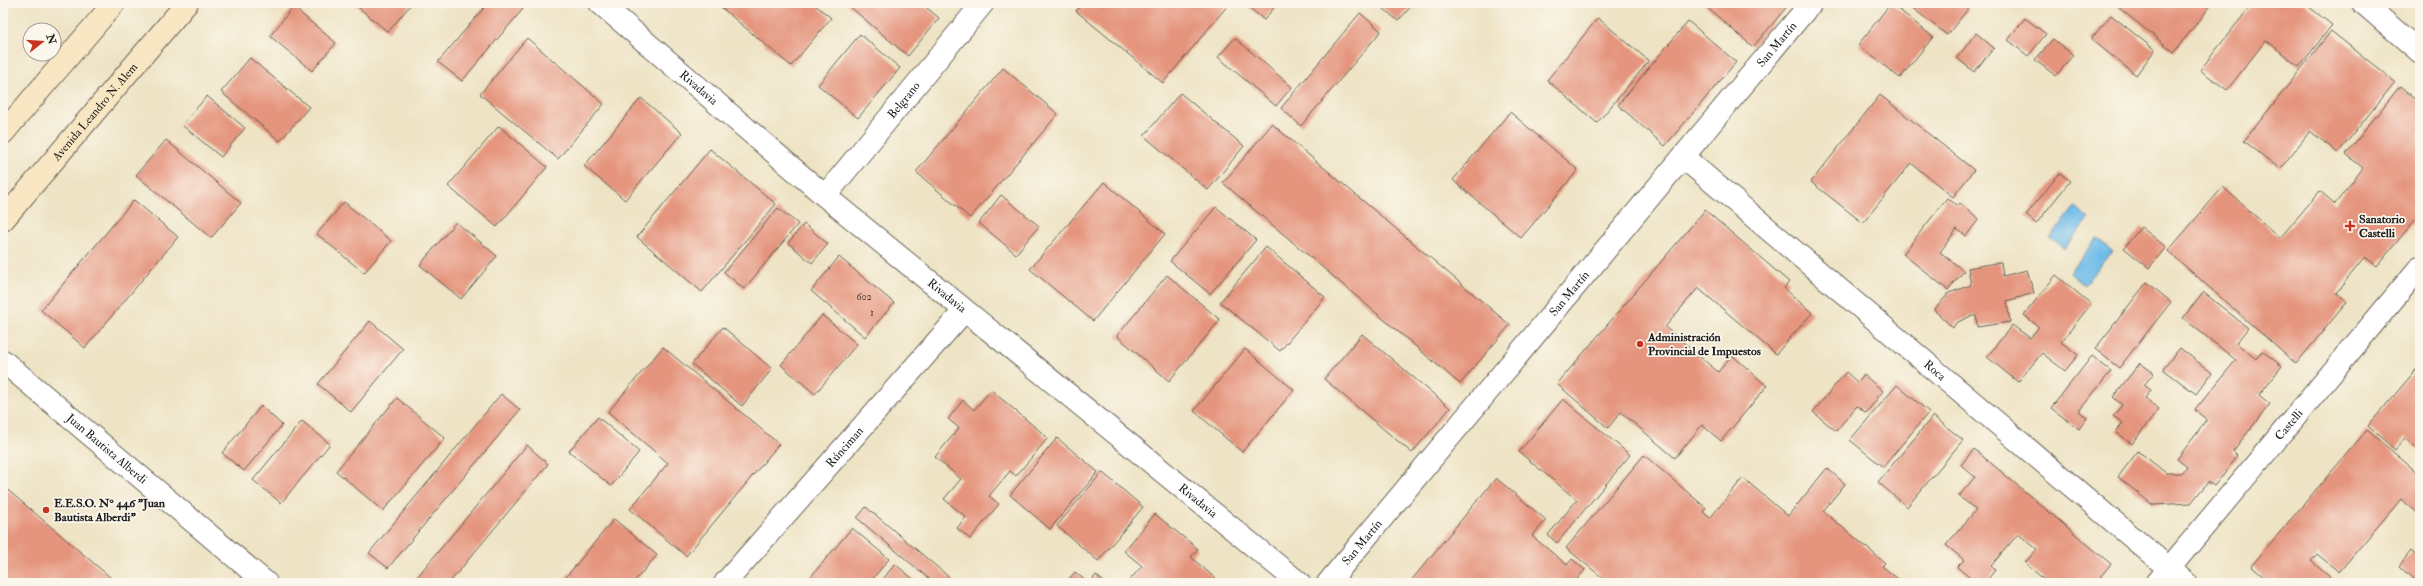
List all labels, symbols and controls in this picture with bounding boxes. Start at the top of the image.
street label: San Martín [1754,19,1800,70]
north arrow [22,22,62,62]
text: N [43,32,59,47]
street label: Avenida Leandro N. Alem [49,59,141,165]
street label: Rivadavia [676,67,721,109]
street label: Belgrano [884,79,924,122]
place label: Sanatorio Castelli [2359,212,2405,241]
marker: Sanatorio Castelli [2344,220,2356,232]
street label: San Martín [1546,268,1593,319]
street label: Rivadavia [924,276,970,317]
house number: 602 [856,291,872,303]
house number: 1 [870,307,874,319]
place label: Administración Provincial de Impuestos [1647,330,1761,359]
marker: Administración Provincial de Impuestos [1635,339,1645,349]
street label: Roca [1920,357,1949,385]
street label: Castelli [2272,406,2306,444]
street label: Juan Bautista Alberdi [62,410,150,487]
street label: Rúnciman [823,424,867,471]
street label: Rivadavia [1175,481,1221,522]
place label: E.E.S.O. N° 446 "Juan Bautista Alberdi" [54,496,166,525]
marker: E.E.S.O. N° 446 "Juan Bautista Alberdi" [41,505,51,515]
street label: San Martín [1339,517,1386,568]

